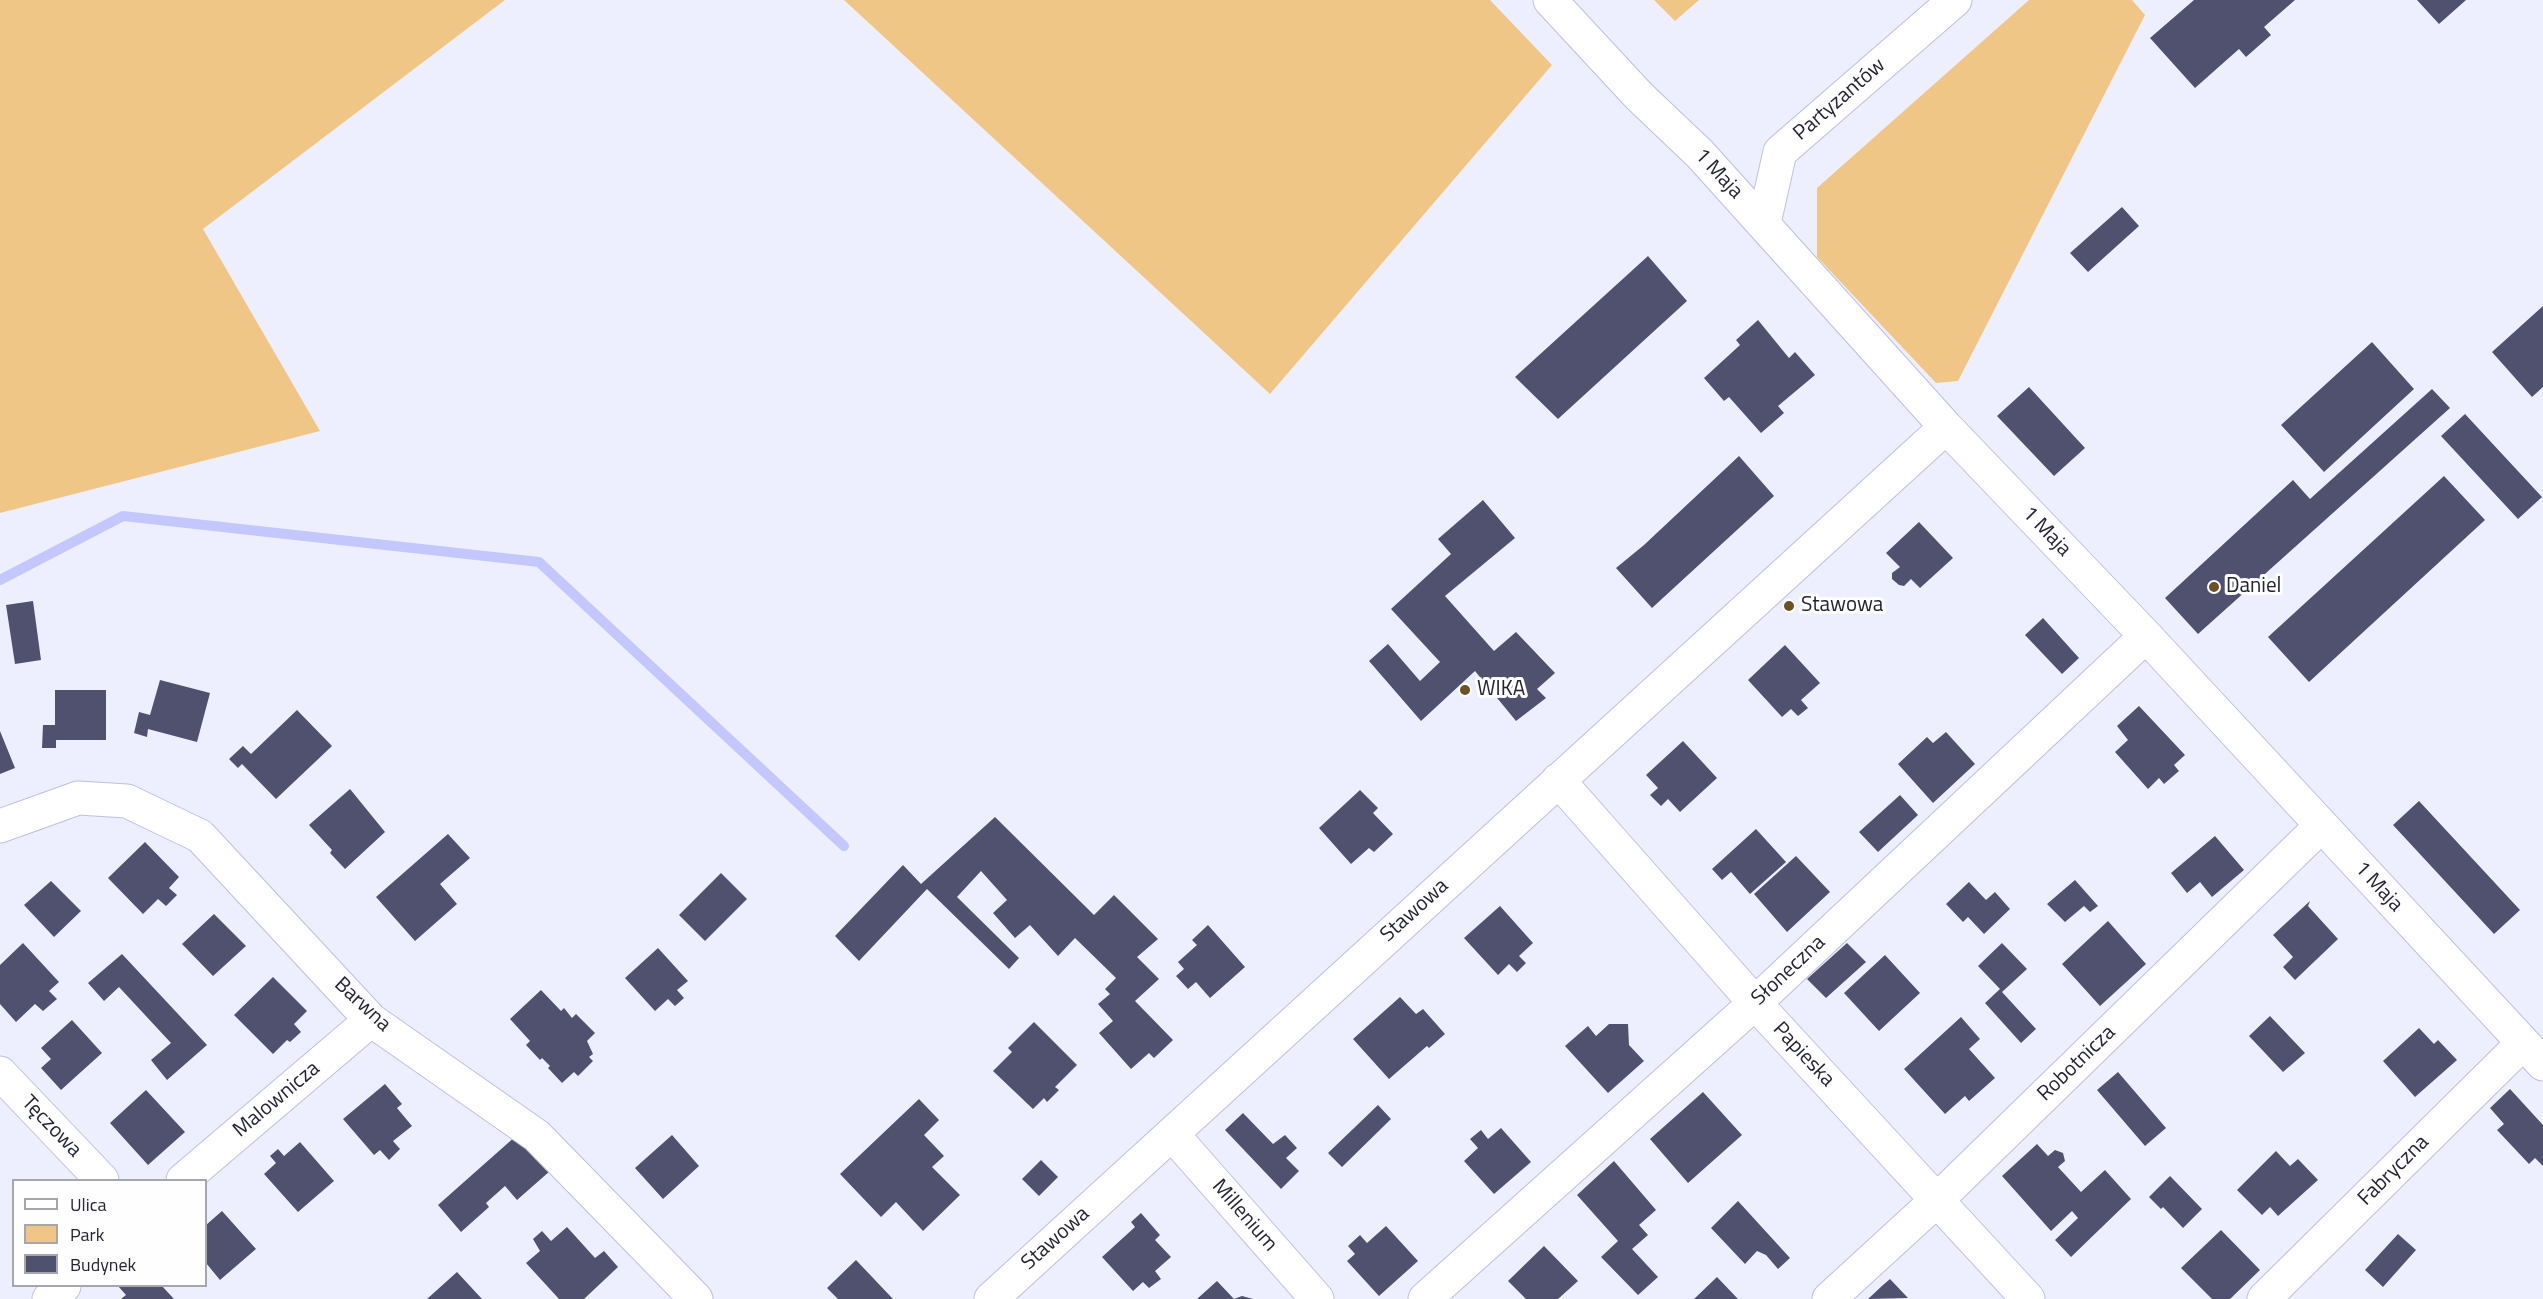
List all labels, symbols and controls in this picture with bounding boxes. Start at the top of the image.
street label: Partyzantów [1789,53,1891,147]
street label: 1 Maja [1688,144,1748,204]
street label: 1 Maja [2016,502,2076,562]
place label: Daniel [2226,574,2281,600]
marker: Daniel [2207,580,2221,594]
place label: Stawowa [1801,593,1883,619]
marker: Stawowa [1782,599,1796,613]
place label: WIKA [1477,677,1525,703]
marker: WIKA [1458,683,1472,697]
street label: 1 Maja [2348,857,2408,917]
street label: Stawowa [1376,874,1454,948]
street label: Słoneczna [1747,931,1831,1011]
street label: Barwna [328,972,396,1038]
street label: Papieska [1767,1017,1839,1093]
street label: Robotnicza [2033,1021,2121,1107]
street label: Malownicza [229,1057,325,1143]
street label: Tęczowa [16,1091,86,1163]
street label: Fabryczna [2353,1130,2435,1212]
street label: Millenium [1206,1175,1282,1257]
legend [12,1179,207,1287]
text: Ulica [70,1191,107,1218]
street label: Stawowa [1017,1202,1095,1276]
text: Park [70,1221,104,1248]
text: Budynek [70,1251,136,1278]

